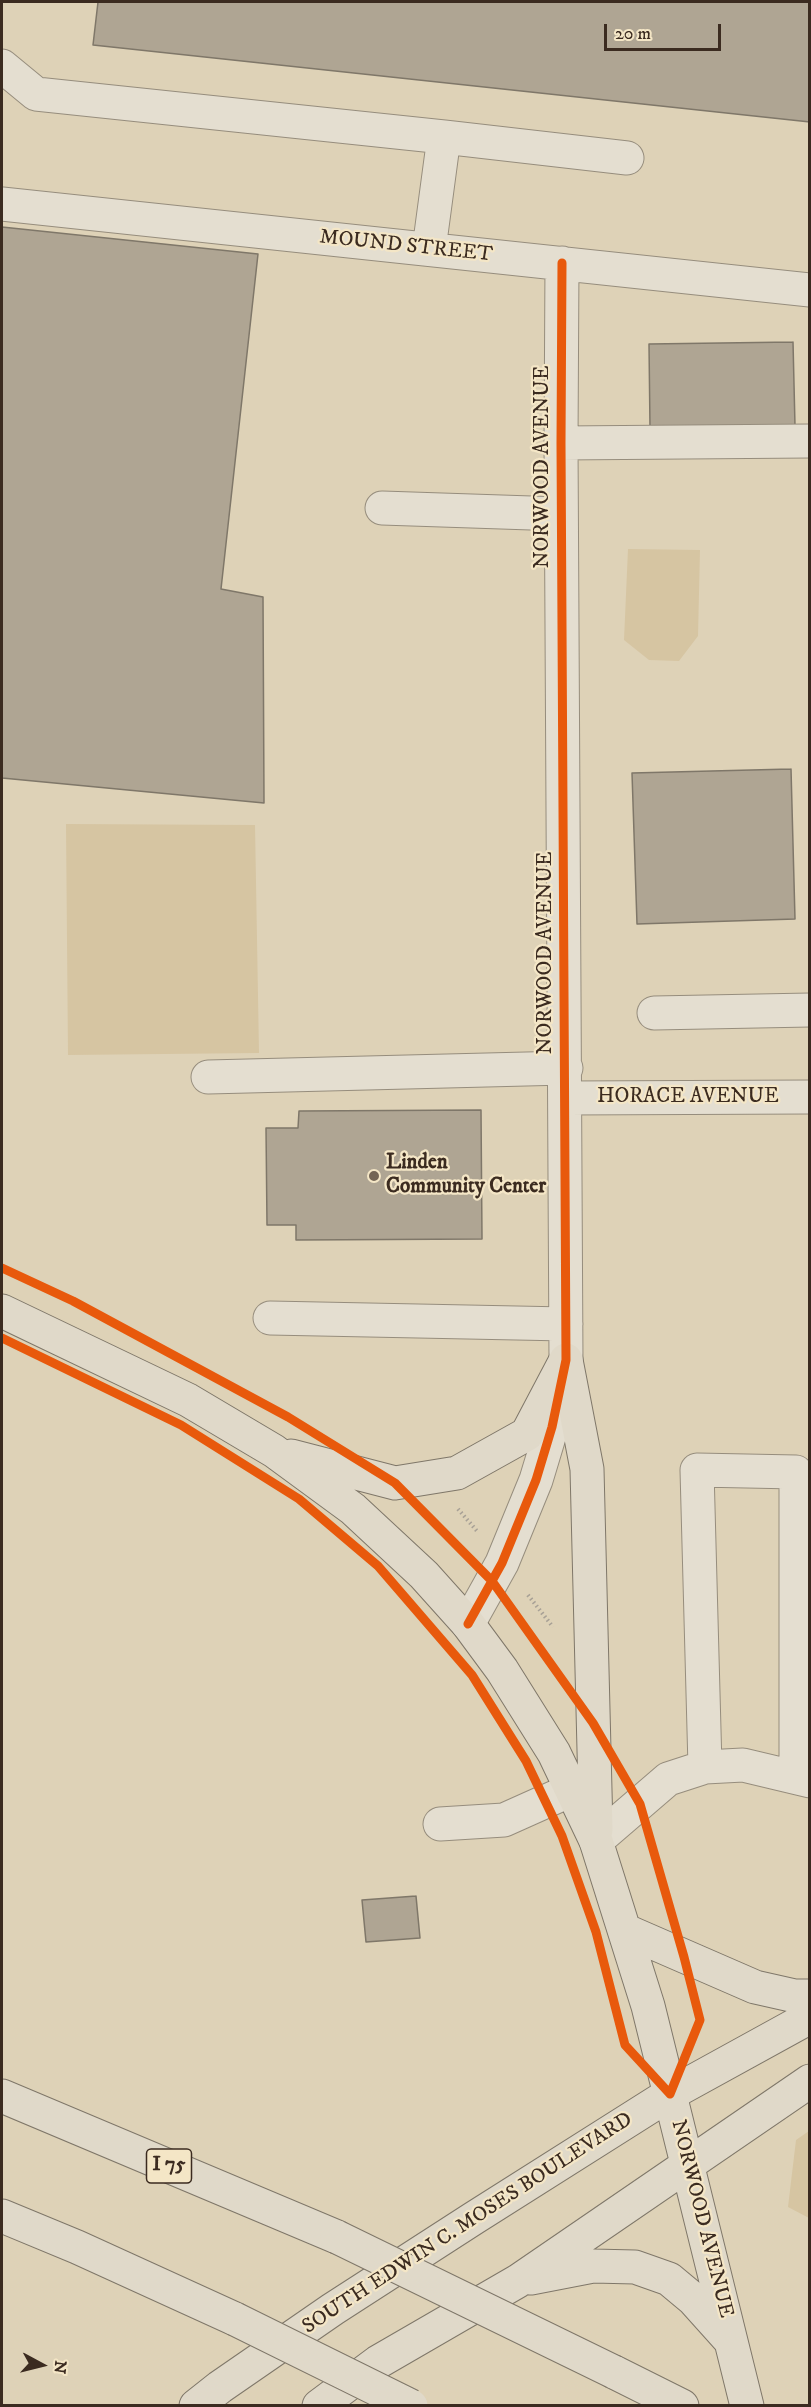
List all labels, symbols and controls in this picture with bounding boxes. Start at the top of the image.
scale bar [607,12,724,50]
text: 20 m [615,23,651,45]
street label: MOUND STREET [318,225,494,269]
street label: NORWOOD AVENUE [531,365,557,569]
street label: NORWOOD AVENUE [534,851,560,1055]
street label: HORACE AVENUE [597,1085,779,1111]
place label: Linden Community Center [386,1151,546,1201]
marker: Linden Community Center [367,1169,381,1183]
street label: SOUTH EDWIN C. MOSES BOULEVARD [298,2108,638,2340]
street label: NORWOOD AVENUE [664,2117,738,2321]
road number: I 75 [146,2149,192,2183]
north arrow [12,2335,72,2395]
text: N [49,2359,71,2375]

